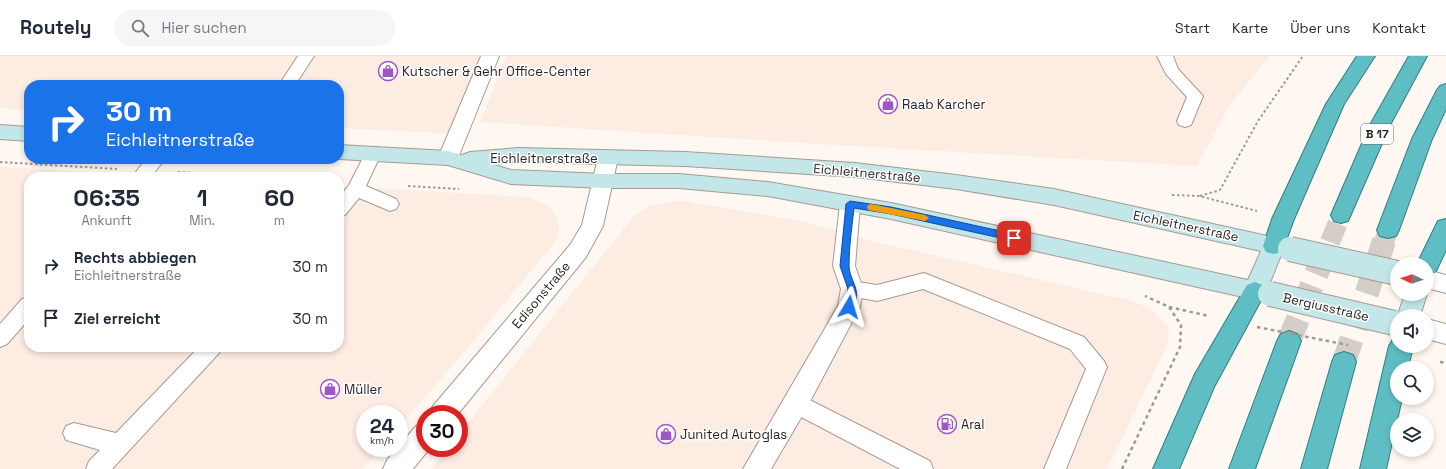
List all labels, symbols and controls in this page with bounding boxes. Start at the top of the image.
search box [115,10,395,46]
text: Routely [20,15,91,40]
icon: search [129,17,151,39]
text: Hier suchen [161,18,247,37]
text: Start [1175,19,1210,37]
text: Karte [1232,19,1268,37]
text: Über uns [1290,19,1350,37]
text: Kontakt [1372,19,1426,37]
shop icon: Kutscher & Gehr Office-Center [377,60,399,82]
place label: Kutscher & Gehr Office-Center [402,63,591,80]
text: 30 m [106,93,172,129]
shop icon: Raab Karcher [877,93,899,115]
icon: right [40,96,92,148]
place label: Raab Karcher [902,96,985,113]
road number: B 17 [1361,124,1393,144]
text: Eichleitnerstraße [106,128,255,151]
street label: Eichleitnerstraße [490,150,598,167]
street label: Eichleitnerstraße [813,160,921,186]
text: 06:35 [73,182,140,213]
text: 1 [197,182,208,213]
text: 60 [264,182,295,213]
street label: Eichleitnerstraße [1132,207,1240,245]
text: Ankunft [81,212,132,229]
text: Min. [189,212,215,229]
text: m [274,212,285,229]
pin [997,221,1031,255]
icon: arrive [1003,227,1025,249]
text: Rechts abbiegen [74,248,196,267]
icon: right [40,255,62,277]
text: 30 m [293,257,328,276]
north arrow [1390,257,1434,301]
map controls [1390,257,1434,457]
street label: Edisonstraße [508,258,574,332]
text: Eichleitnerstraße [74,267,181,284]
position arrow [828,286,870,328]
street label: Bergiusstraße [1281,289,1371,325]
icon: arrive [40,307,62,329]
text: Ziel erreicht [74,309,161,328]
text: 30 m [293,309,328,328]
button: sound [1390,309,1434,353]
button: search [1390,361,1434,405]
shop icon: Müller [319,378,341,400]
place label: Müller [344,381,382,398]
speed limit sign: 30 [416,405,468,457]
text: 24 [370,413,394,439]
fuel station icon: Aral [936,413,958,435]
button: layers [1390,413,1434,457]
place label: Aral [961,416,985,433]
shop icon: Junited Autoglas [655,423,677,445]
place label: Junited Autoglas [680,426,787,443]
text: km/h [370,434,394,447]

